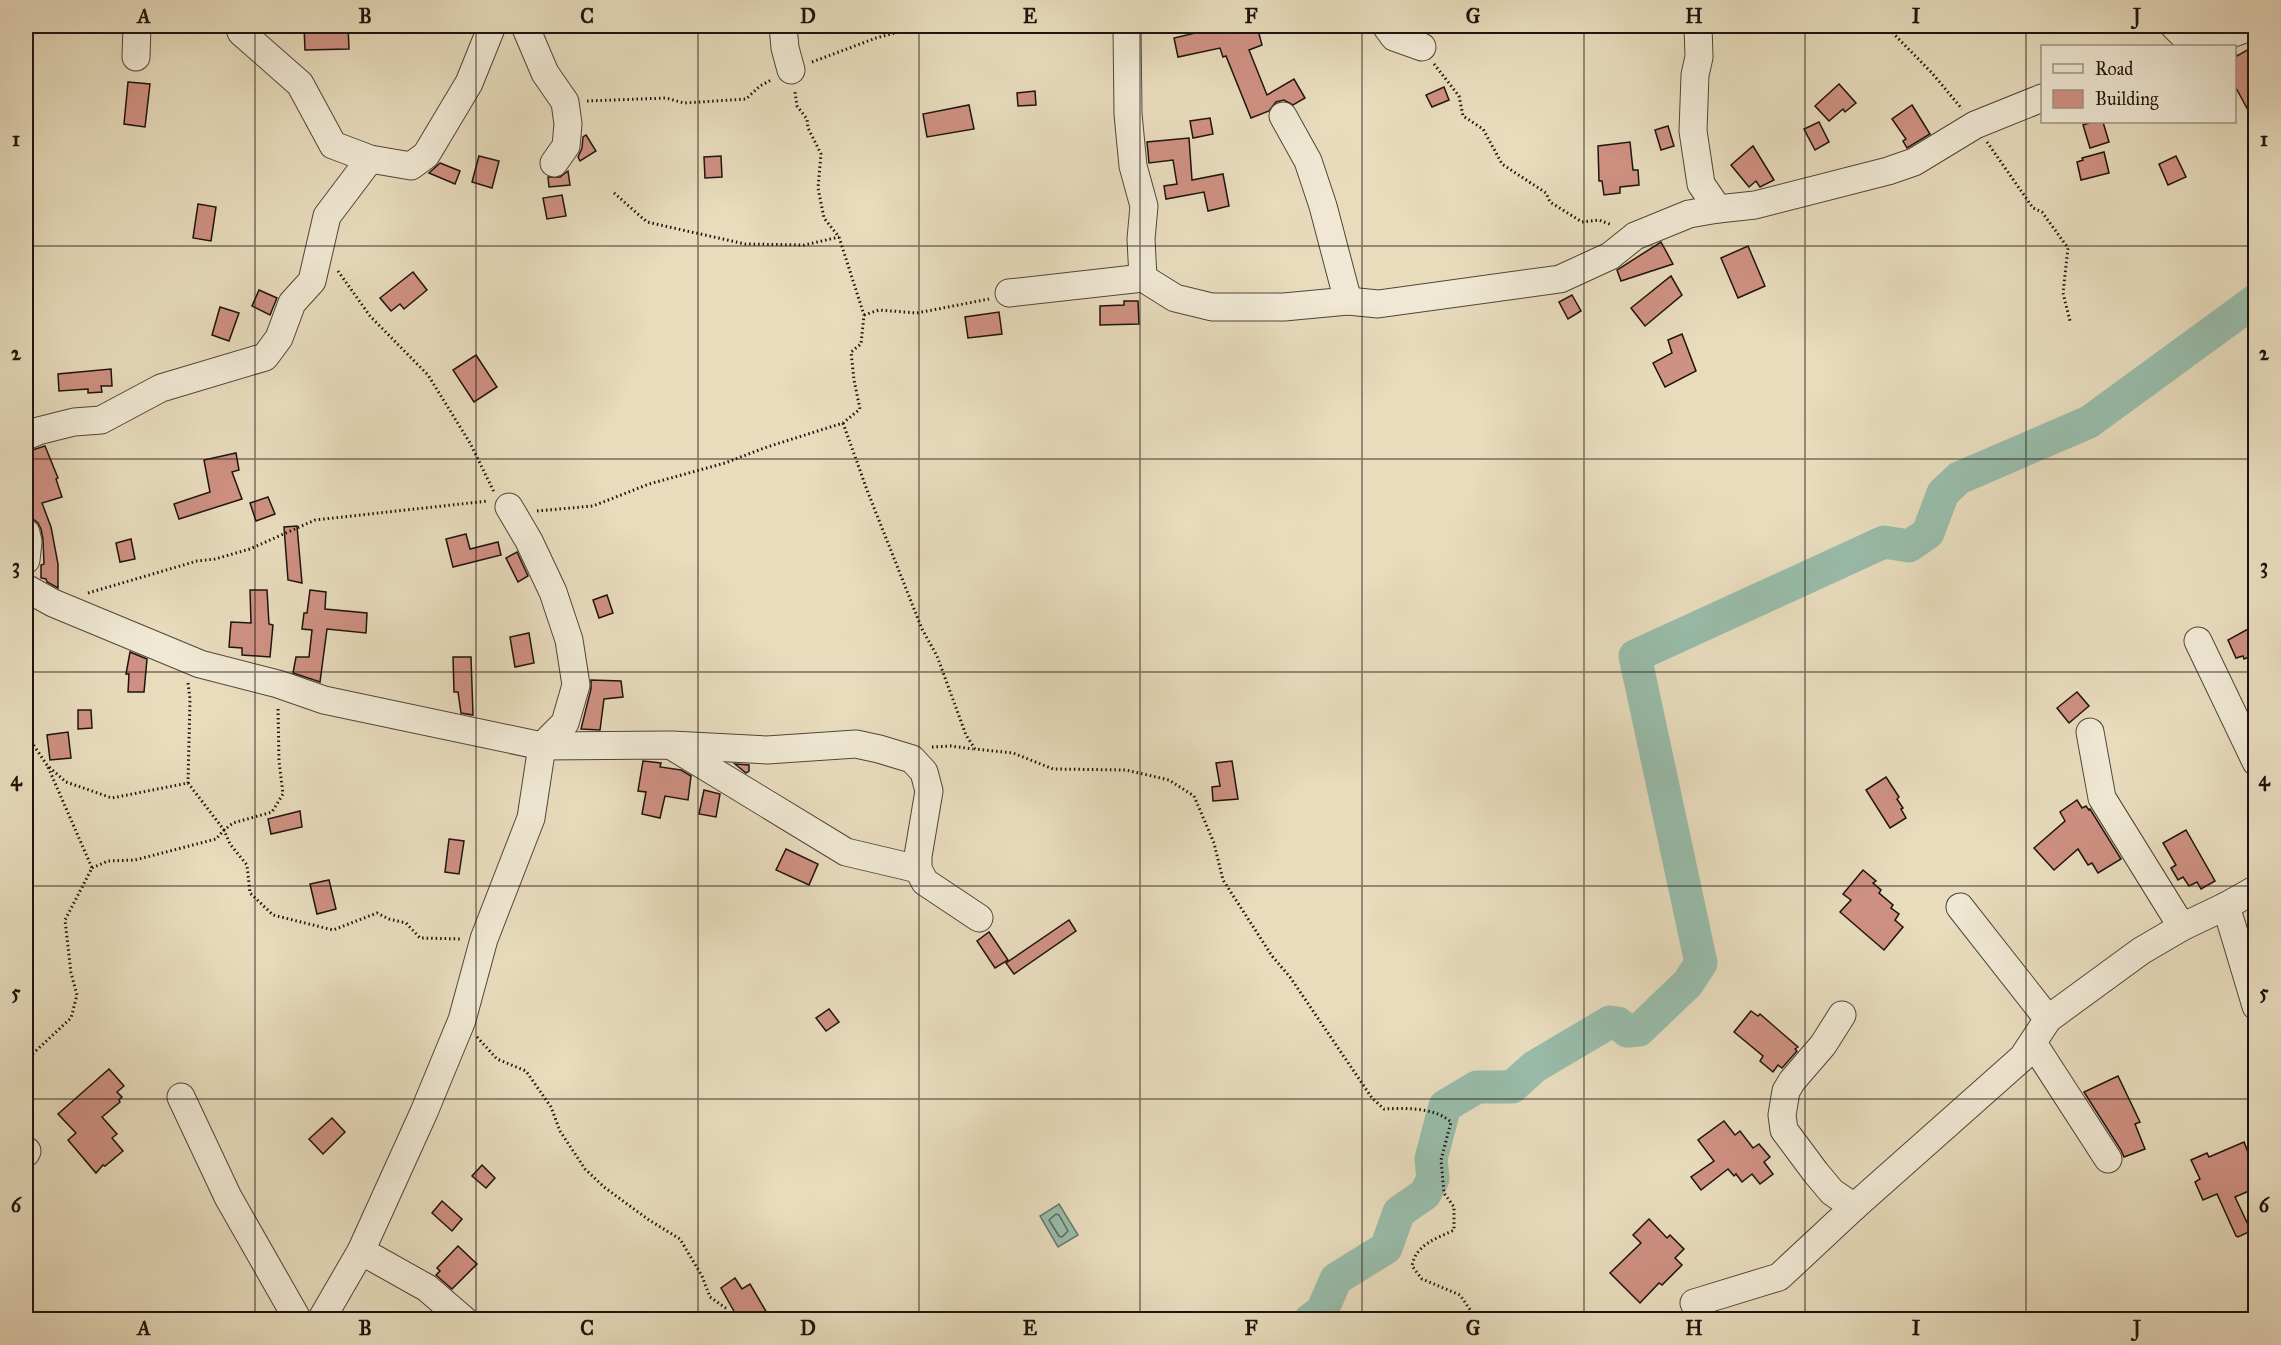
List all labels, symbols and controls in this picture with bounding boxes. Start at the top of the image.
text: A [135,4,151,28]
text: B [358,4,372,28]
text: C [580,4,594,28]
text: D [800,4,816,28]
text: E [1023,4,1038,28]
text: F [1244,4,1258,28]
text: G [1466,4,1481,28]
text: H [1685,4,1703,28]
text: I [1912,4,1921,28]
text: J [2130,4,2142,30]
legend [2041,45,2236,123]
text: Road [2095,58,2133,80]
text: Building [2095,88,2159,111]
text: 1 [12,127,20,151]
text: 1 [2260,127,2268,151]
text: 2 [11,341,22,365]
text: 2 [2259,341,2270,365]
text: 3 [12,554,20,579]
text: 3 [2260,554,2268,579]
text: 4 [10,767,22,792]
text: 4 [2258,767,2270,792]
text: 5 [11,980,21,1004]
text: 5 [2259,980,2269,1004]
text: 6 [11,1193,23,1217]
text: 6 [2259,1193,2271,1217]
text: A [135,1316,151,1340]
text: B [358,1316,372,1340]
text: C [580,1316,594,1340]
text: D [800,1316,816,1340]
text: E [1023,1316,1038,1340]
text: F [1244,1316,1258,1340]
text: G [1466,1316,1481,1340]
text: H [1685,1316,1703,1340]
text: I [1912,1316,1921,1340]
text: J [2130,1316,2142,1342]

